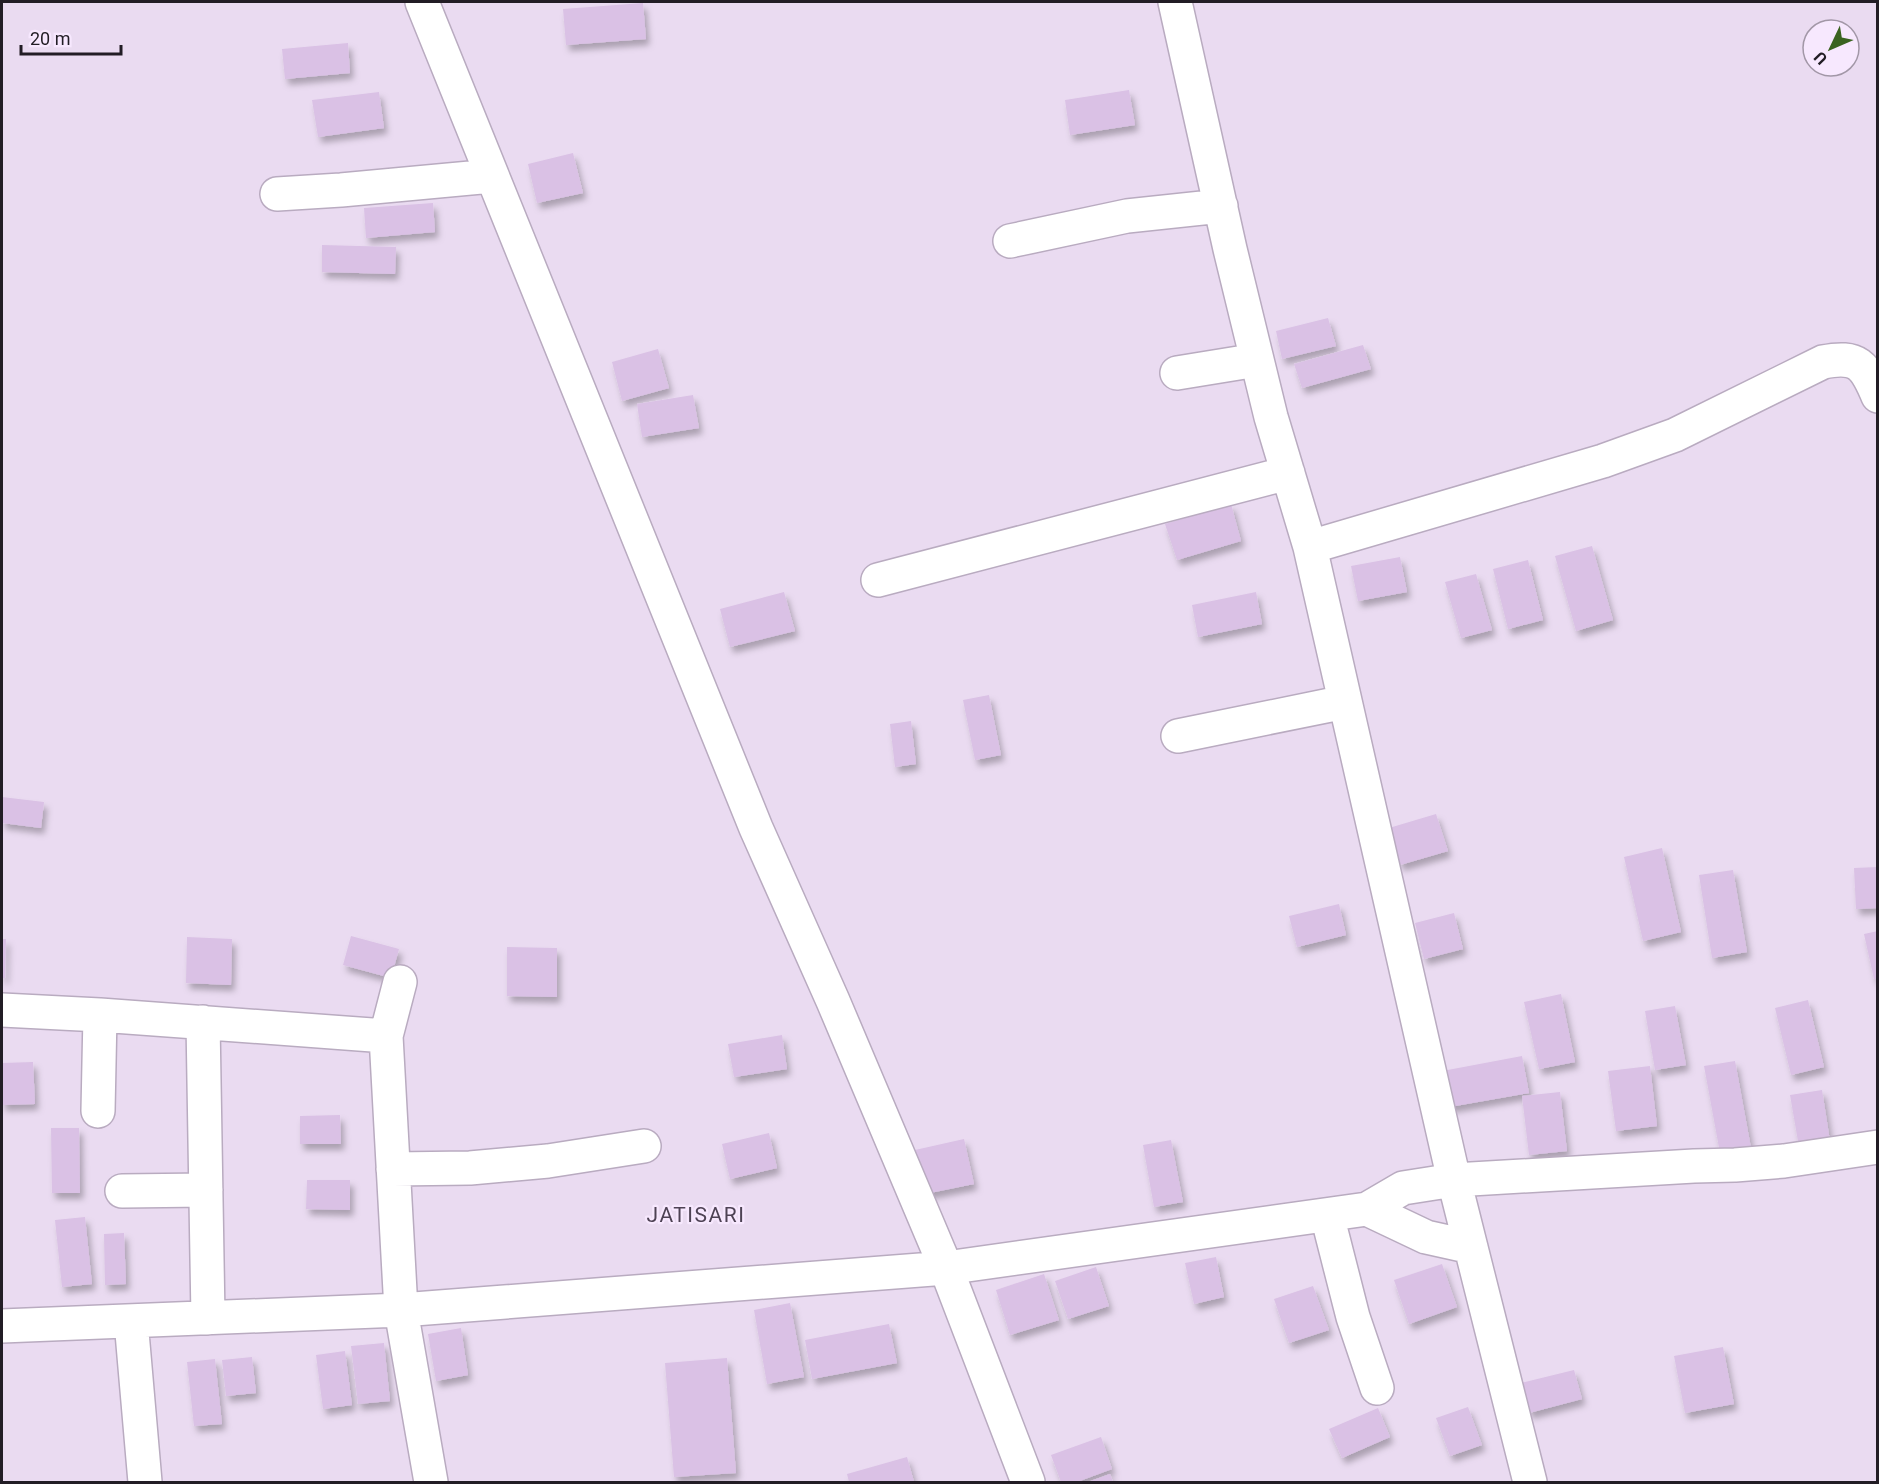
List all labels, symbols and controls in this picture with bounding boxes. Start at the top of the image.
scale bar [21,18,122,56]
north arrow [1801,18,1861,78]
text: 20 m [30,28,70,49]
text: U [1810,48,1831,68]
district label: JATISARI [647,1203,745,1227]

